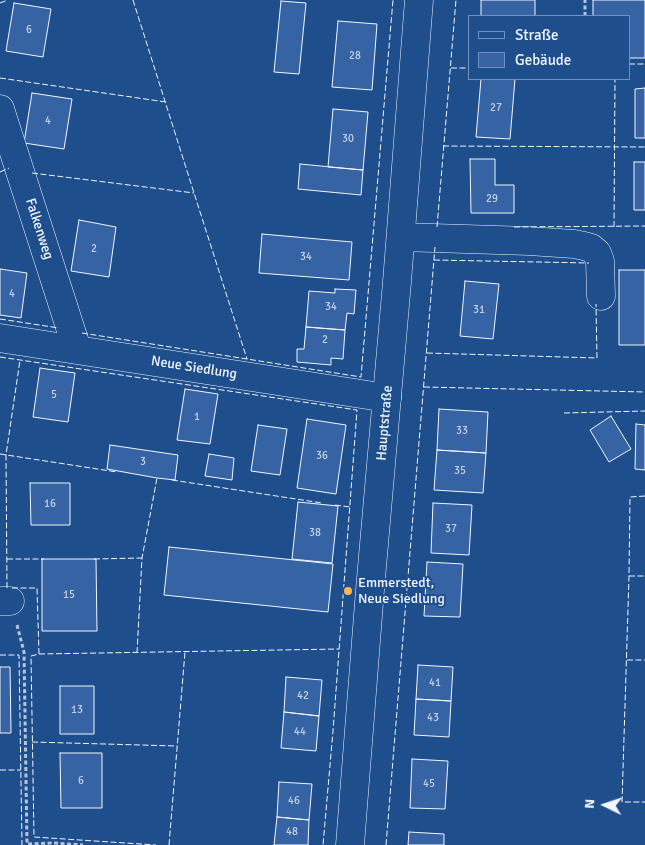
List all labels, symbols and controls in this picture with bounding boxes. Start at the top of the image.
legend [468,15,630,80]
house number: 6 [26,23,32,37]
text: Straße [515,26,559,44]
house number: 28 [349,49,361,63]
text: Gebäude [515,51,571,69]
house number: 27 [490,101,502,115]
house number: 4 [45,114,51,128]
house number: 30 [342,132,354,146]
house number: 29 [486,192,498,206]
street label: Falkenweg [21,196,57,262]
house number: 2 [91,242,97,256]
house number: 34 [300,250,312,264]
house number: 4 [9,287,15,301]
house number: 34 [325,300,337,314]
house number: 31 [473,303,485,317]
house number: 2 [322,333,328,347]
street label: Neue Siedlung [150,353,238,383]
street label: Hauptstraße [373,385,397,461]
house number: 5 [51,388,57,402]
house number: 1 [194,410,200,424]
house number: 33 [456,424,468,438]
house number: 36 [316,449,328,463]
house number: 3 [140,455,146,469]
house number: 35 [454,464,466,478]
house number: 16 [44,497,56,511]
house number: 37 [445,522,457,536]
house number: 38 [309,526,321,540]
place label: Emmerstedt, Neue Siedlung [358,575,445,608]
marker: Emmerstedt, Neue Siedlung [342,585,354,597]
house number: 15 [63,588,75,602]
house number: 41 [429,676,441,690]
house number: 42 [297,689,309,703]
house number: 13 [71,703,83,717]
house number: 43 [427,711,439,725]
house number: 44 [294,725,306,739]
house number: 6 [78,774,84,788]
house number: 45 [423,777,435,791]
north arrow [580,780,630,830]
house number: 46 [288,794,300,808]
text: N [581,798,598,809]
house number: 48 [286,825,298,839]

